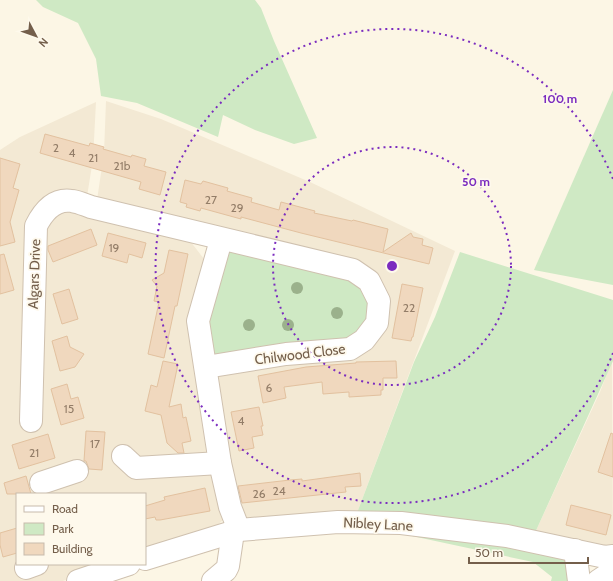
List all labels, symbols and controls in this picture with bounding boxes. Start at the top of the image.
north arrow [16,16,56,56]
text: N [36,35,51,50]
text: 100 m [543,91,577,106]
house number: 2 [53,140,59,155]
house number: 4 [69,145,76,160]
house number: 21 [88,150,98,165]
house number: 21b [114,158,131,173]
text: 50 m [462,174,490,189]
house number: 27 [205,192,217,207]
house number: 29 [230,200,244,215]
street label: Algars Drive [24,239,44,309]
house number: 19 [109,240,120,255]
centre of rings [385,259,399,273]
house number: 22 [403,300,415,315]
street label: Chilwood Close [254,340,346,368]
house number: 6 [266,380,273,395]
house number: 15 [64,401,74,416]
house number: 4 [238,413,245,428]
house number: 17 [90,436,100,451]
house number: 21 [29,445,39,460]
house number: 24 [272,483,286,498]
house number: 26 [252,486,266,501]
legend [16,493,146,565]
text: Road [52,501,78,516]
street label: Nibley Lane [343,513,413,535]
text: Park [52,521,74,536]
scale bar [469,539,588,565]
text: Building [52,541,94,556]
text: 50 m [475,545,503,560]

